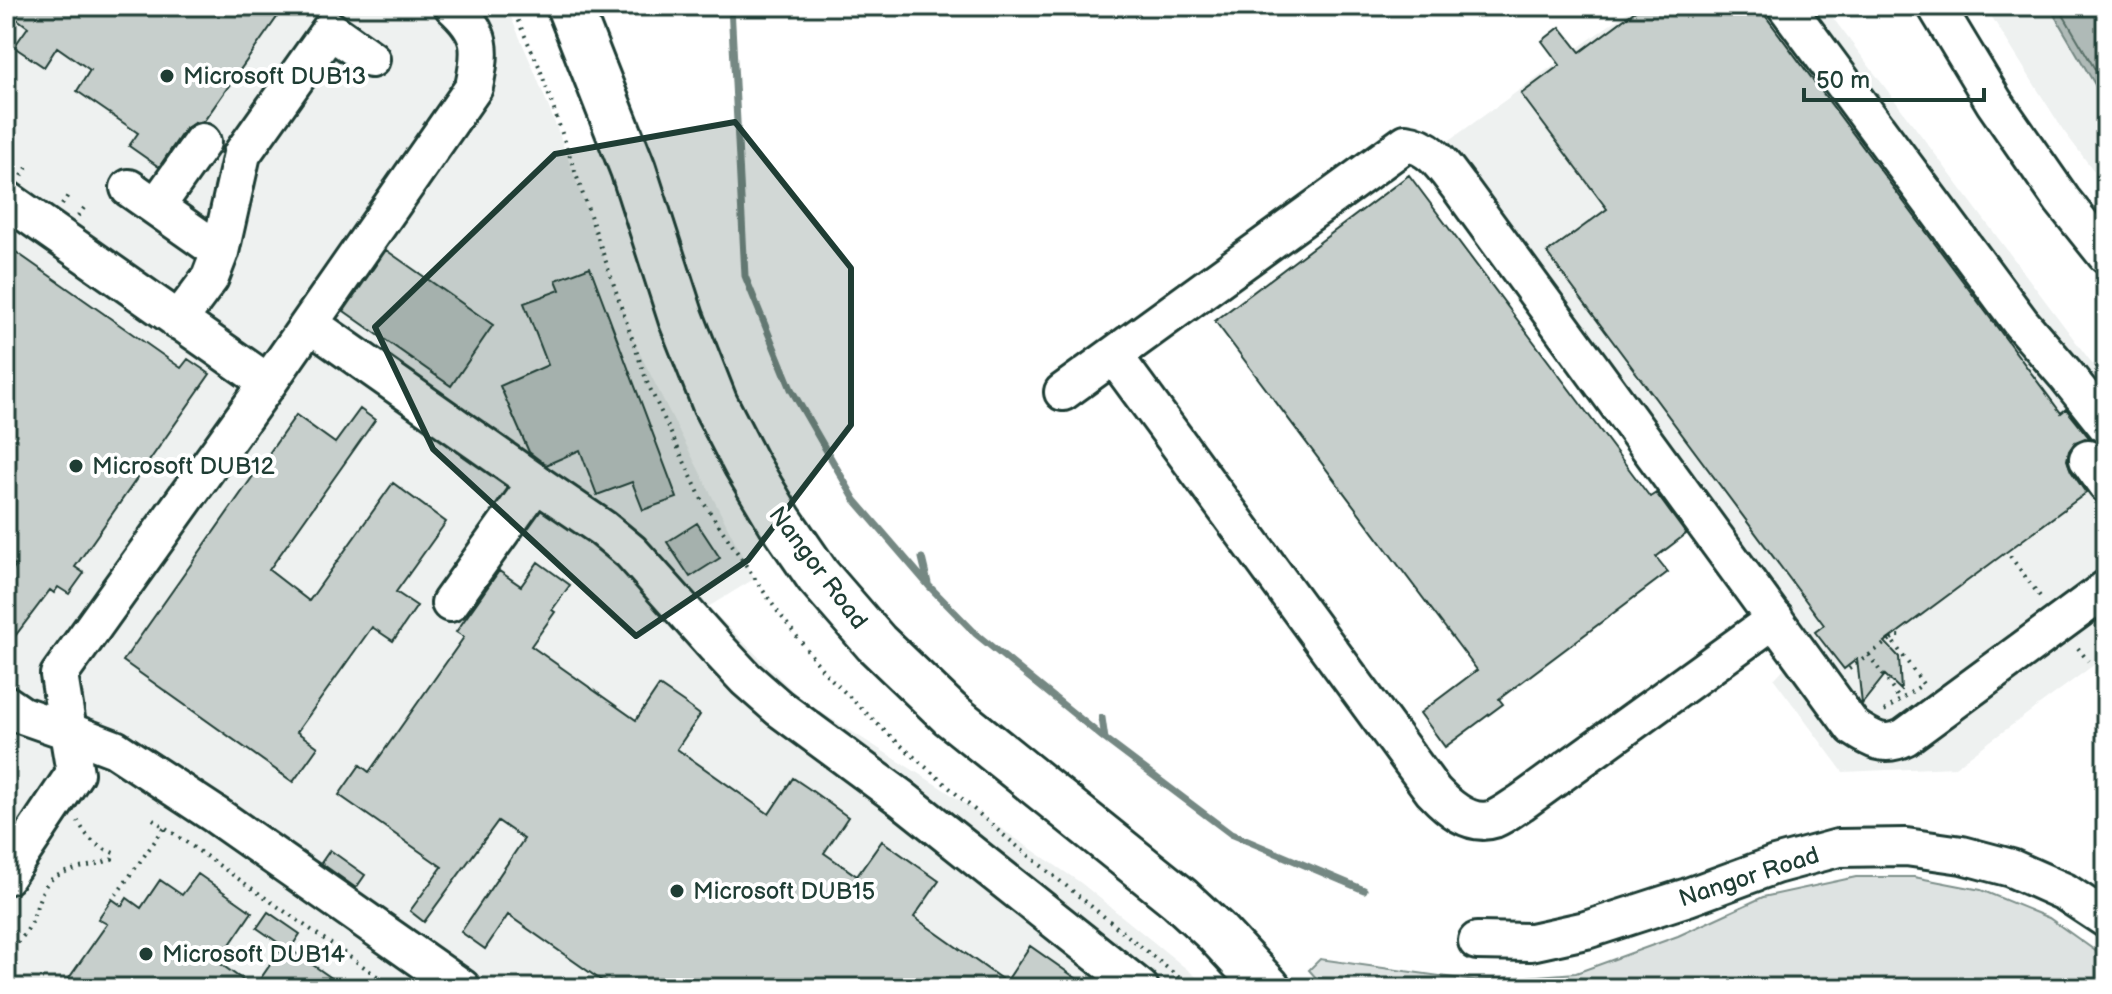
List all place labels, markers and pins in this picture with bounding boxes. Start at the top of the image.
place label: Microsoft DUB13 [183,62,366,91]
marker: Microsoft DUB13 [158,67,176,85]
place label: Microsoft DUB12 [92,452,275,481]
marker: Microsoft DUB12 [67,457,85,475]
place label: Microsoft DUB15 [693,877,875,906]
marker: Microsoft DUB15 [668,882,686,900]
place label: Microsoft DUB14 [162,940,345,969]
marker: Microsoft DUB14 [137,945,155,963]

